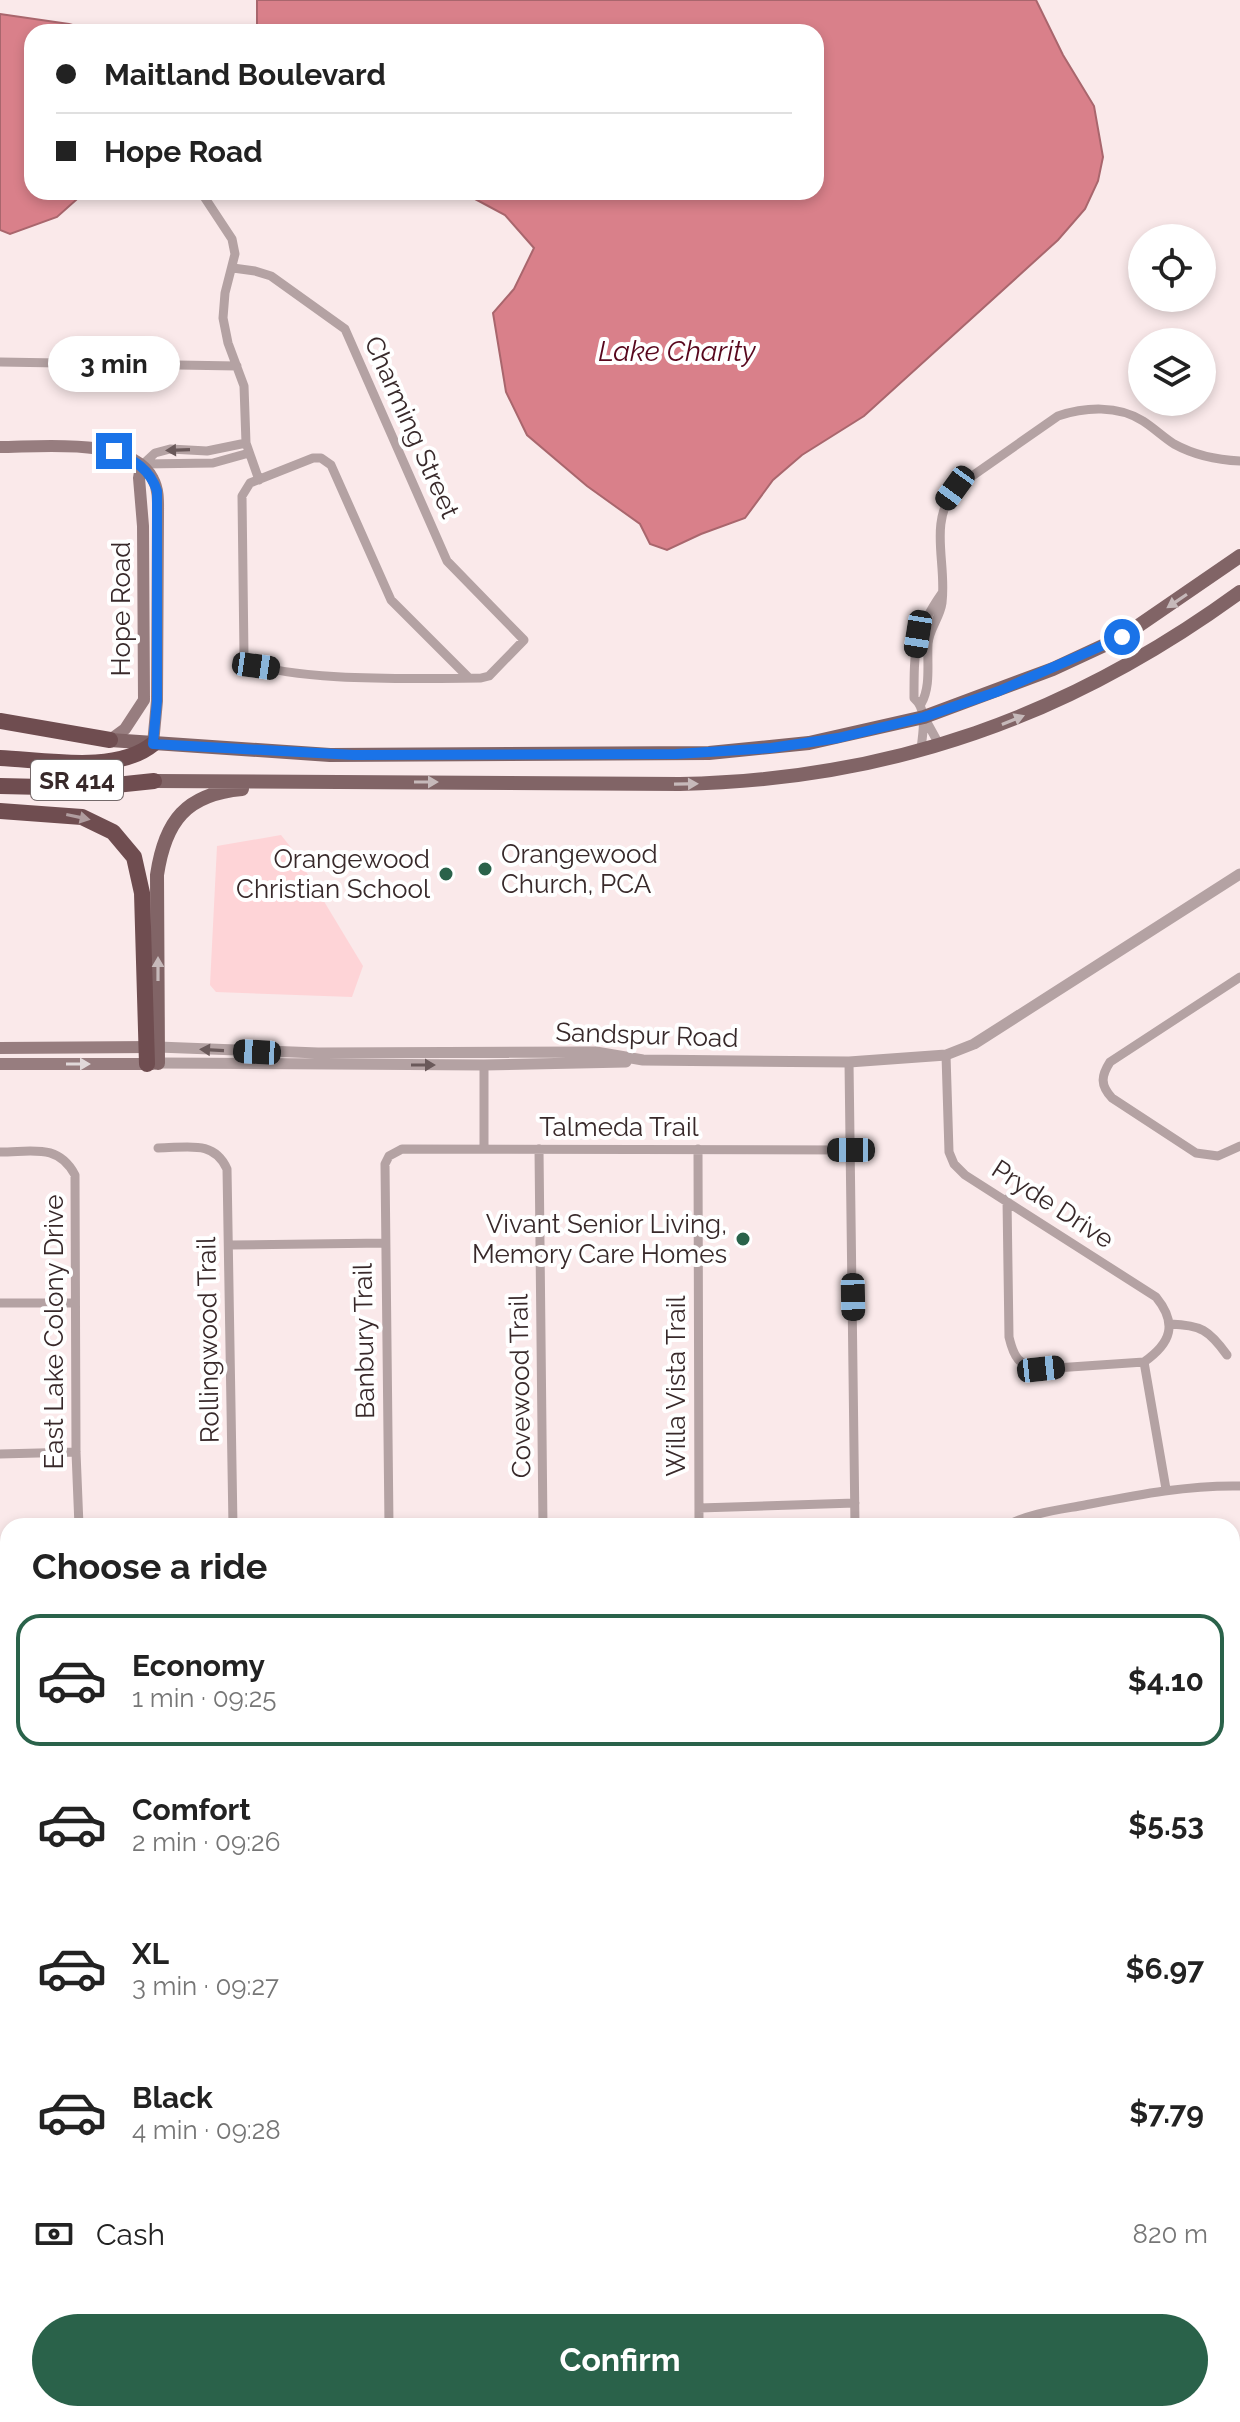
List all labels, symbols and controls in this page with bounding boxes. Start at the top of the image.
text: Maitland Boulevard [104,57,386,92]
text: Hope Road [104,134,263,169]
map controls [1128,224,1216,416]
button: locate [1128,224,1216,312]
button: layers [1128,328,1216,416]
street label: Charming Street [358,331,466,523]
callout: 3 min [48,335,180,391]
water label: Lake Charity [598,335,757,368]
text: 3 min [80,349,148,379]
route end [96,433,132,469]
one-way arrow [165,444,190,457]
car [931,462,979,514]
street label: Hope Road [106,542,136,676]
one-way arrow [1166,593,1187,608]
car [902,608,934,660]
route start [1104,619,1140,655]
car [231,651,281,681]
one-way arrow [1002,713,1026,726]
road number: SR 414 [31,760,123,800]
one-way arrow [414,776,439,788]
one-way arrow [674,778,699,790]
one-way arrow [65,811,90,824]
place label: Orangewood Church, PCA [501,839,658,899]
place label: Orangewood Christian School [236,844,431,904]
marker: Orangewood Church, PCA [476,860,494,878]
marker: Orangewood Christian School [437,865,455,883]
one-way arrow [152,956,164,981]
street label: Sandspur Road [555,1017,739,1053]
car [232,1039,282,1065]
one-way arrow [200,1043,225,1056]
one-way arrow [66,1058,91,1070]
one-way arrow [411,1059,436,1071]
street label: Talmeda Trail [539,1112,700,1142]
car [827,1138,875,1162]
street label: Pryde Drive [987,1154,1119,1254]
street label: East Lake Colony Drive [39,1195,69,1469]
place label: Vivant Senior Living, Memory Care Homes [472,1209,727,1269]
marker: Vivant Senior Living, Memory Care Homes [734,1230,752,1248]
street label: Rollingwood Trail [191,1236,225,1443]
street label: Banbury Trail [348,1262,380,1419]
car [841,1273,865,1321]
street label: Covewood Trail [503,1293,537,1478]
street label: Willa Vista Trail [661,1295,691,1477]
car [1016,1355,1066,1383]
text: Choose a ride [32,1545,267,1587]
icon: car [36,1644,108,1716]
text: Economy [132,1648,265,1683]
text: $4.10 [1128,1663,1204,1698]
text: 1 min · 09:25 [132,1683,276,1713]
icon: car [36,1788,108,1860]
text: Comfort [132,1792,251,1827]
text: $5.53 [1128,1807,1204,1842]
text: 2 min · 09:26 [132,1827,280,1857]
icon: car [36,1932,108,2004]
text: XL [132,1936,169,1971]
text: $6.97 [1126,1951,1204,1986]
text: 3 min · 09:27 [132,1971,279,2001]
icon: car [36,2076,108,2148]
text: Black [132,2080,213,2115]
text: $7.79 [1129,2095,1204,2130]
text: 4 min · 09:28 [132,2115,281,2145]
icon: cash [32,2212,76,2256]
text: Cash [96,2217,165,2252]
text: 820 m [1133,2219,1208,2249]
button: Confirm [32,2314,1208,2406]

